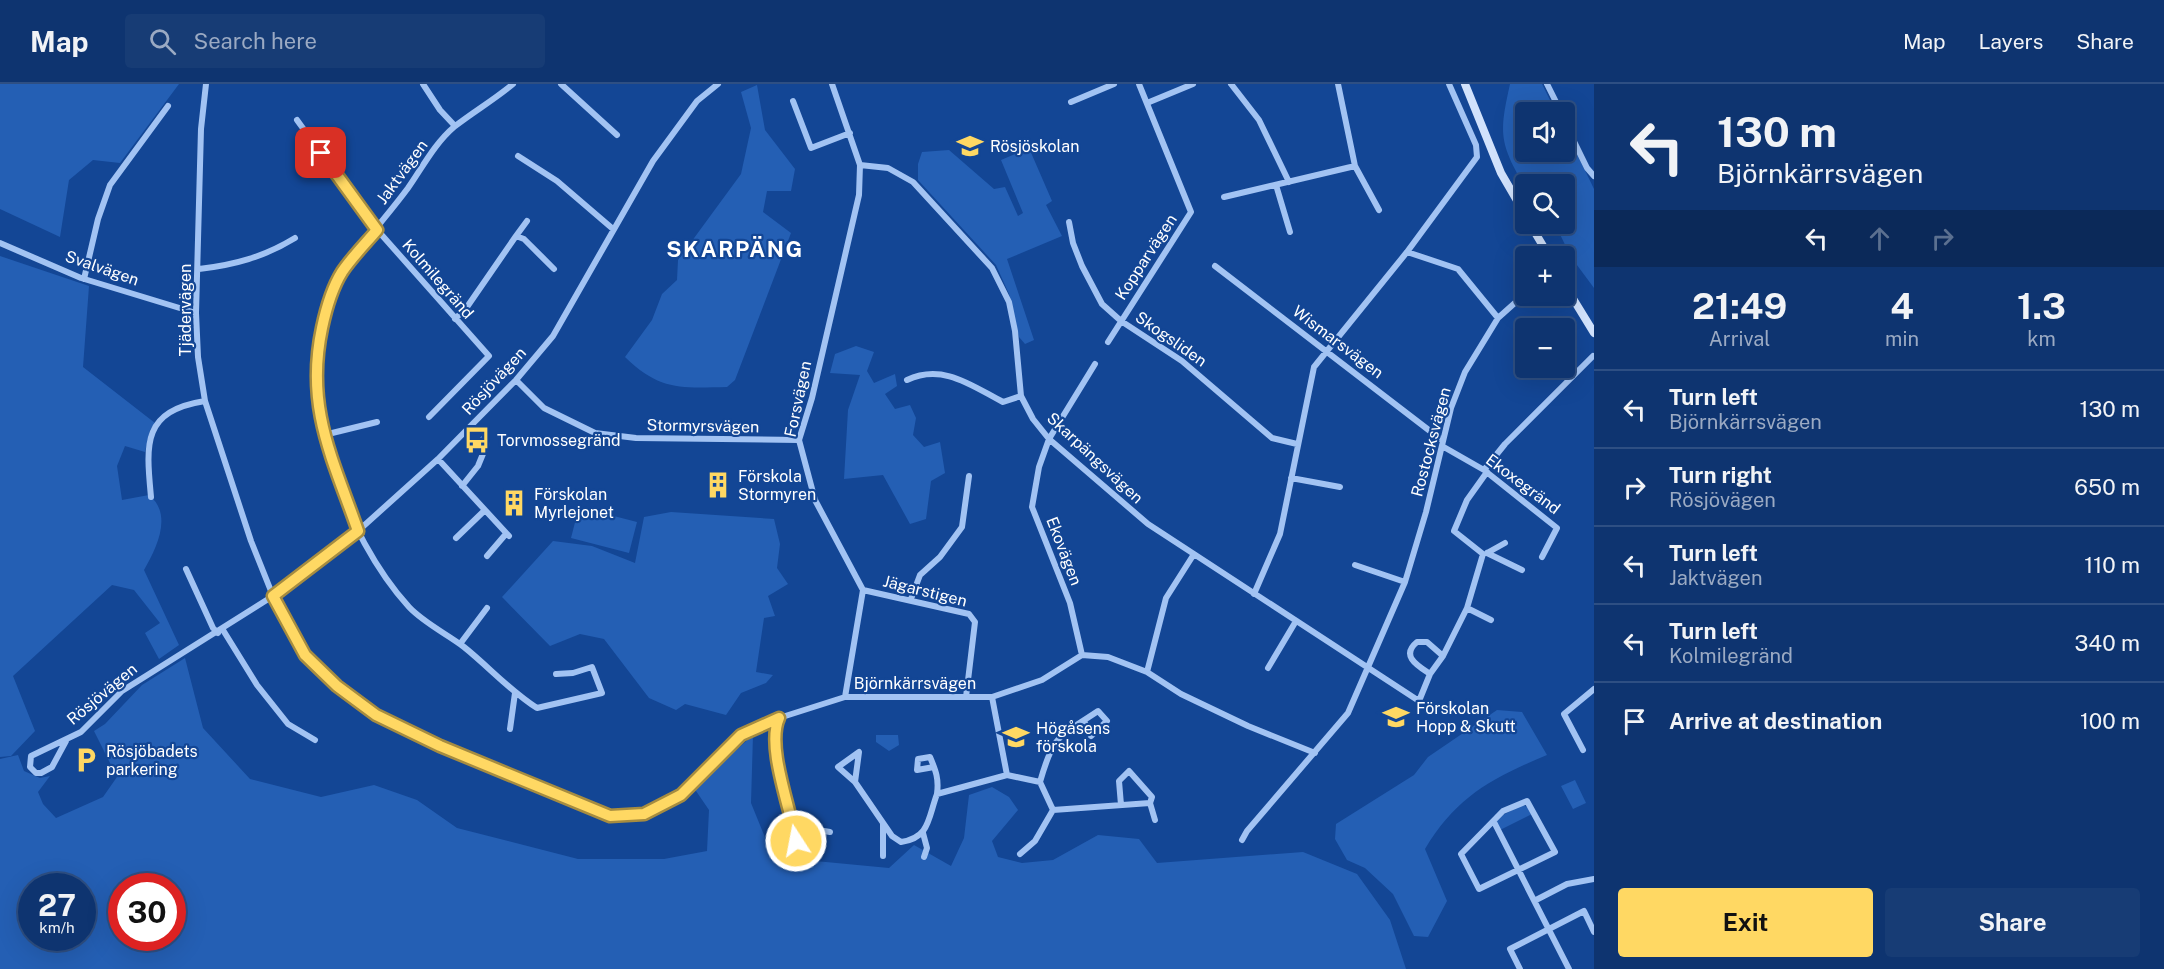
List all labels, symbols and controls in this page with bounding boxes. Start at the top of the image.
search box [125,14,545,68]
text: Map [30,25,89,58]
icon: search [146,25,179,58]
text: Search here [194,28,317,54]
text: Map [1903,29,1946,54]
text: Layers [1979,29,2043,54]
text: Share [2076,29,2134,54]
map controls [1515,102,1575,378]
button: sound [1515,102,1575,162]
text: 130 m [1717,107,1837,156]
icon: left [1618,108,1696,186]
pin [295,127,346,178]
school or university icon: Rösjöskolan [955,131,985,161]
icon: arrive [304,136,337,169]
street label: Jaktvägen [372,136,432,208]
place label: Rösjöskolan [990,137,1079,156]
text: Björnkärrsvägen [1717,157,1923,189]
button: search [1515,174,1575,234]
street label: Kopparvägen [1111,211,1181,303]
icon: left [1800,222,1833,255]
icon: ahead [1863,222,1896,255]
icon: right [1926,222,1959,255]
street label: Kolmilegränd [398,235,478,323]
district label: SKARPÄNG [666,236,804,262]
button: + [1515,246,1575,306]
street label: Svalvägen [63,247,141,289]
street label: Tjädervägen [176,264,195,356]
text: 21:49 [1692,285,1787,327]
text: 4 [1890,285,1914,327]
text: 1.3 [2017,285,2066,327]
street label: Wismarsvägen [1289,302,1387,382]
street label: Skogsliden [1132,308,1210,370]
button: − [1515,318,1575,378]
text: Arrival [1709,327,1770,351]
text: min [1885,327,1919,351]
text: km [2027,327,2056,351]
street label: Rösjövägen [458,343,530,419]
street label: Forsvägen [781,359,815,439]
text: Turn left [1669,384,1758,410]
street label: Rostocksvägen [1407,385,1455,499]
icon: left [1618,393,1651,426]
text: 130 m [2079,396,2140,422]
street label: Skarpängsvägen [1043,409,1147,507]
text: Björnkärrsvägen [1669,410,1822,434]
street label: Stormyrsvägen [646,416,760,436]
bus stop icon: Torvmossegränd [462,425,492,455]
place label: Torvmossegränd [497,431,621,450]
street label: Ekoxegränd [1482,450,1564,518]
text: Turn right [1669,462,1772,488]
place label: Förskola Stormyren [738,467,816,504]
building icon: Förskola Stormyren [703,470,733,500]
icon: right [1618,471,1651,504]
text: 650 m [2074,474,2140,500]
place label: Förskolan Myrlejonet [534,485,614,522]
building icon: Förskolan Myrlejonet [499,488,529,518]
text: Rösjövägen [1669,488,1776,512]
street label: Ekovägen [1042,514,1086,588]
text: Turn left [1669,540,1758,566]
icon: left [1618,549,1651,582]
text: 110 m [2084,552,2140,578]
text: Jaktvägen [1669,566,1762,590]
street label: Jägarstigen [881,571,969,611]
text: Turn left [1669,618,1758,644]
icon: left [1618,627,1651,660]
text: 340 m [2075,630,2140,656]
text: Kolmilegränd [1669,644,1793,668]
street label: Rösjövägen [63,659,141,729]
street label: Björnkärrsvägen [854,674,976,693]
place label: Förskolan Hopp & Skutt [1416,699,1516,736]
school or university icon: Förskolan Hopp & Skutt [1381,702,1411,732]
icon: arrive [1618,705,1651,738]
text: Arrive at destination [1669,708,1882,734]
text: 100 m [2080,708,2140,734]
place label: Högåsens förskola [1036,719,1110,756]
school or university icon: Högåsens förskola [1001,722,1031,752]
place label: Rösjöbadets parkering [106,742,198,779]
parking icon: Rösjöbadets parkering [71,745,101,775]
position arrow [764,809,828,873]
speed limit sign: 30 [108,873,186,951]
text: 27 [38,887,76,923]
button: Exit [1618,888,1873,957]
button: Share [1885,888,2140,957]
text: km/h [39,919,75,936]

